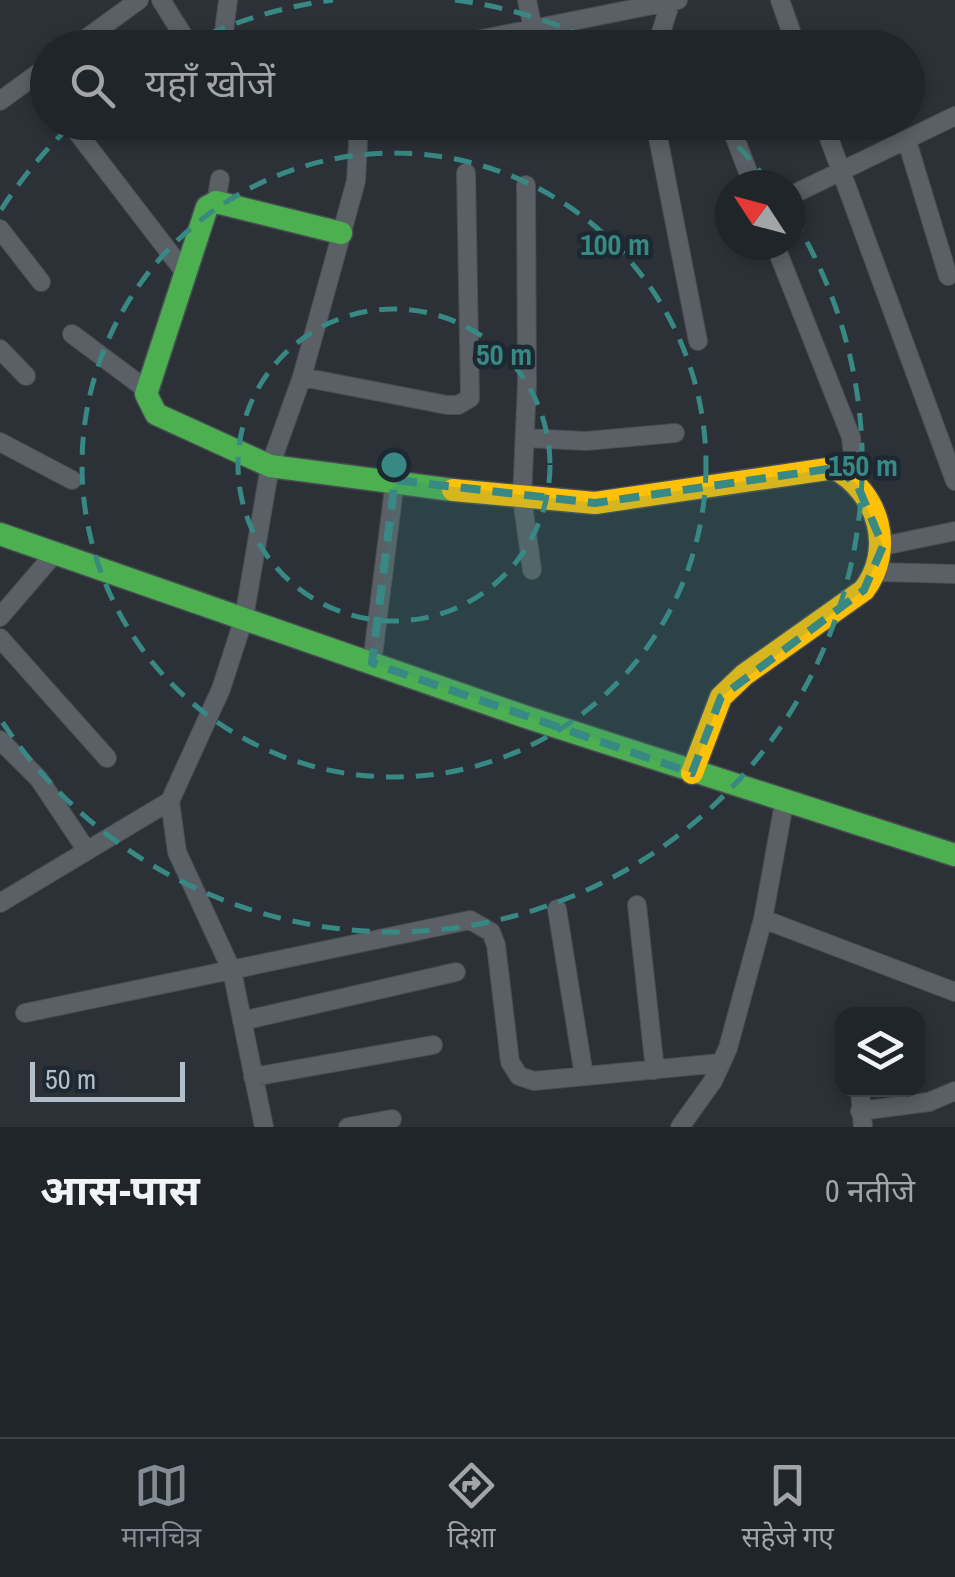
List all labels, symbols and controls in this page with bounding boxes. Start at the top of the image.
search box [30,30,925,140]
icon: search [65,58,120,113]
text: यहाँ खोजें [145,58,275,109]
north arrow [715,170,805,260]
text: 100 m [580,224,650,264]
text: 50 m [476,334,532,374]
text: 150 m [828,445,898,485]
centre of rings [376,447,412,483]
map controls [835,1007,925,1097]
button: layers [835,1007,925,1097]
scale bar [30,1057,185,1102]
text: 50 m [45,1060,96,1098]
text: आस-पास [40,1162,200,1218]
text: 0 नतीजे [825,1169,915,1212]
tab: मानचित्र [121,1458,201,1558]
tab: दिशा [444,1458,499,1558]
tab: सहेजे गए [741,1458,834,1558]

